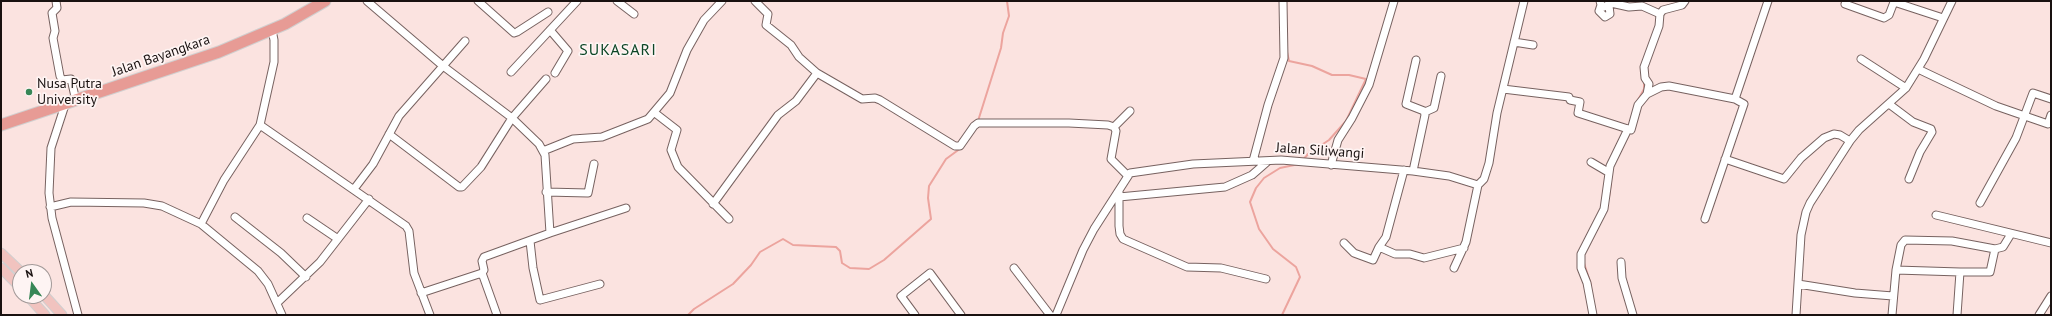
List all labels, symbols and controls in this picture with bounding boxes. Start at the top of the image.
street label: Jalan Bayangkara [110,31,212,81]
district label: SUKASARI [579,40,657,60]
place label: Nusa Putra University [37,76,102,108]
marker: Nusa Putra University [24,87,34,97]
street label: Jalan Siliwangi [1275,140,1365,162]
north arrow [12,264,52,304]
text: N [24,266,35,281]

